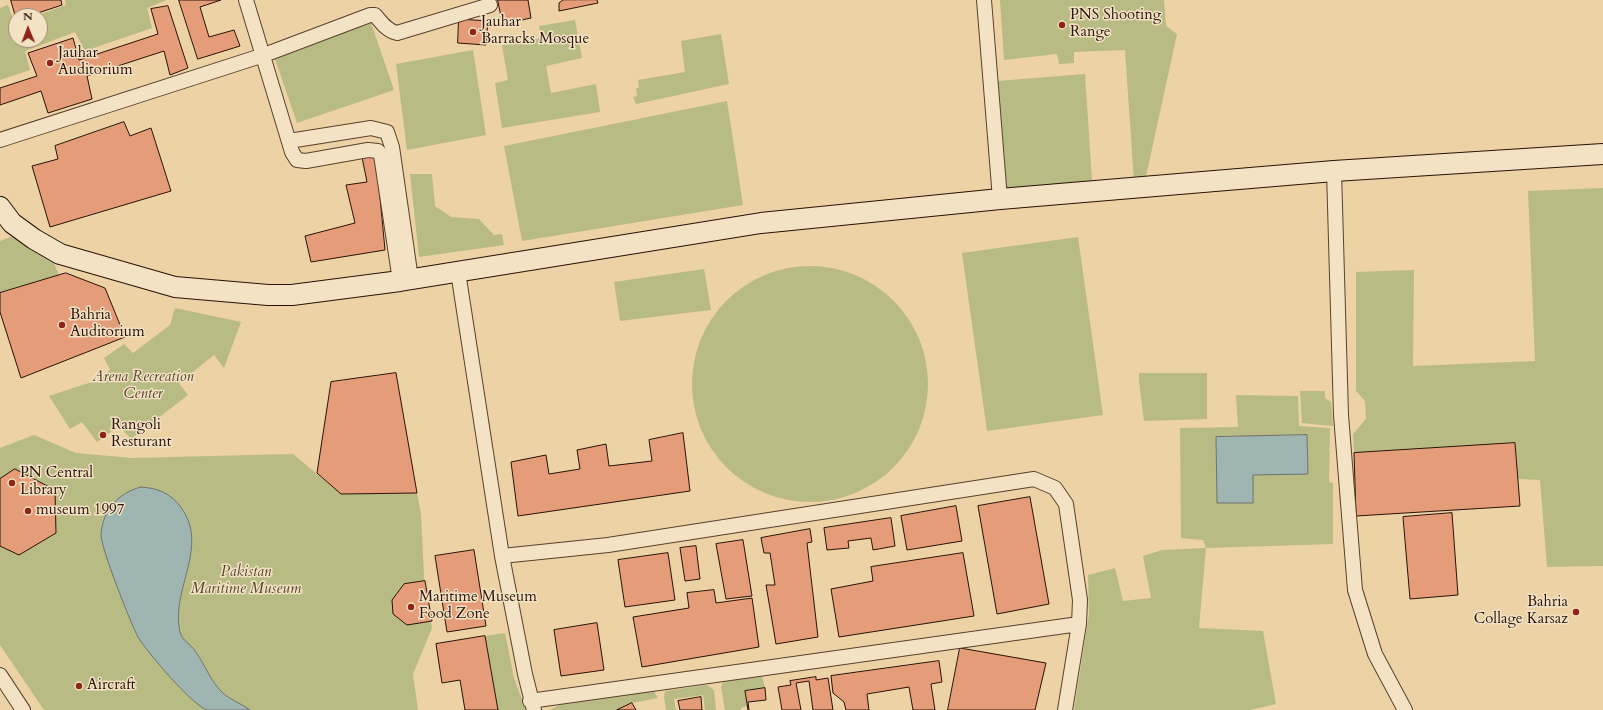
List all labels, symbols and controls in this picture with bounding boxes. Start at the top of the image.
place label: PNS Shooting Range [1070,7,1161,42]
north arrow [8,8,48,48]
text: N [23,9,33,24]
place label: Jauhar Barracks Mosque [481,14,589,49]
marker: PNS Shooting Range [1057,20,1067,30]
marker: Jauhar Barracks Mosque [468,27,478,37]
place label: Jauhar Auditorium [58,45,133,80]
marker: Jauhar Auditorium [45,58,55,68]
place label: Bahria Auditorium [70,307,145,342]
marker: Bahria Auditorium [57,320,67,330]
park label: Arena Recreation Center [92,369,194,404]
place label: Rangoli Resturant [111,417,171,452]
marker: Rangoli Resturant [98,430,108,440]
place label: PN Central Library [20,465,93,500]
marker: PN Central Library [7,478,17,488]
place label: museum 1997 [36,502,124,520]
marker: museum 1997 [23,506,33,516]
park label: Pakistan Maritime Museum [191,564,301,599]
place label: Maritime Museum Food Zone [419,589,537,624]
place label: Bahria Collage Karsaz [1474,594,1568,629]
marker: Maritime Museum Food Zone [406,602,416,612]
marker: Bahria Collage Karsaz [1571,607,1581,617]
place label: Aircraft [87,677,135,695]
marker: Aircraft [74,681,84,691]

